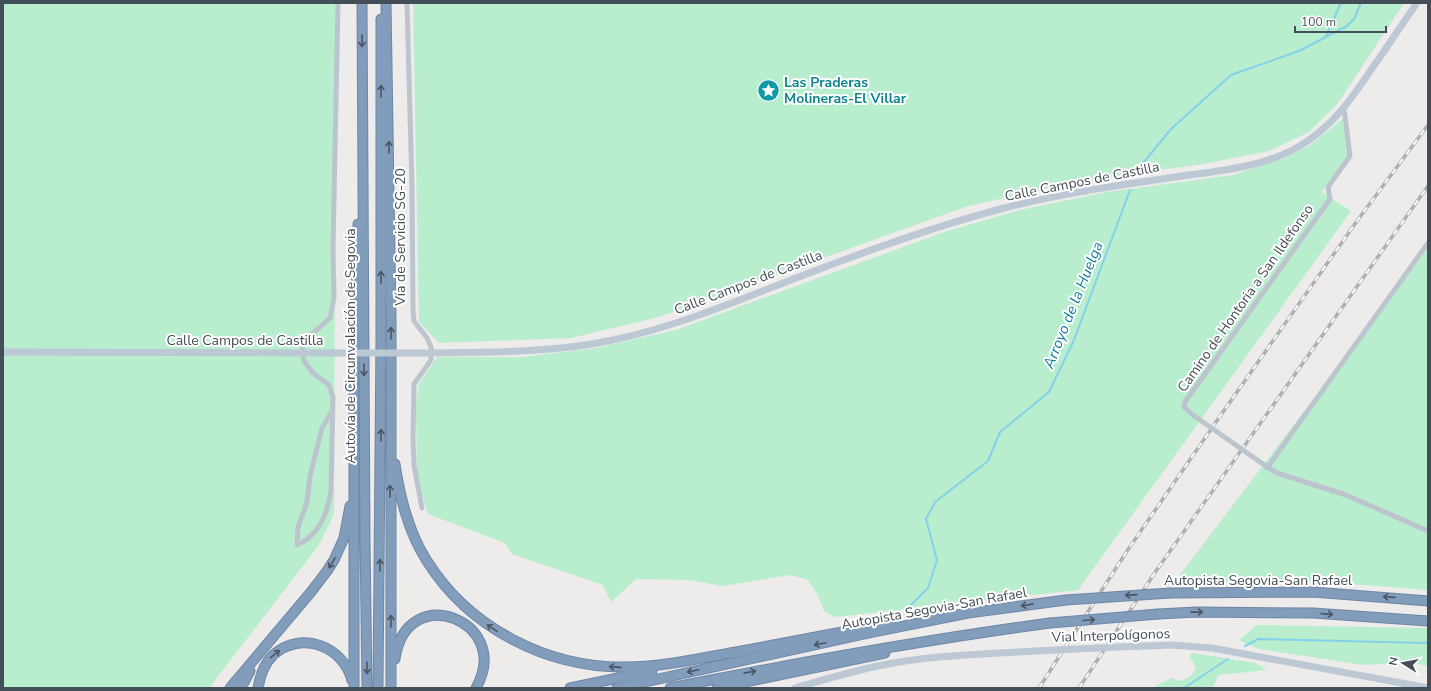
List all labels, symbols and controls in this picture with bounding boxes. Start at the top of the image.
scale bar [1295,8,1386,34]
text: 100 m [1301,14,1336,30]
one-way arrow [358,34,366,47]
place label: Las Praderas Molineras-El Villar [784,73,907,108]
place icon: Las Praderas Molineras-El Villar [756,77,782,103]
one-way arrow [377,85,385,98]
one-way arrow [385,141,393,154]
street label: Calle Campos de Castilla [1003,157,1161,206]
street label: Vía de Servicio SG-20 [391,168,410,307]
street label: Camino de Hontoria a San Ildefonso [1173,200,1318,396]
street label: Autovía de Circunvalación de Segovia [341,228,360,464]
water label: Arroyo de la Huelga [1038,238,1108,372]
street label: Calle Campos de Castilla [671,245,825,319]
one-way arrow [377,271,385,284]
one-way arrow [387,327,395,340]
street label: Calle Campos de Castilla [166,331,324,350]
one-way arrow [360,363,368,376]
one-way arrow [377,429,385,442]
one-way arrow [386,485,394,498]
one-way arrow [328,557,336,568]
one-way arrow [376,559,384,572]
street label: Autopista Segovia-San Rafael [1164,571,1353,590]
street label: Autopista Segovia-San Rafael [840,583,1029,634]
one-way arrow [1125,592,1138,599]
one-way arrow [1383,594,1396,601]
one-way arrow [1021,601,1034,609]
one-way arrow [1190,608,1203,616]
one-way arrow [1320,610,1333,617]
one-way arrow [387,615,395,628]
one-way arrow [1082,616,1095,623]
one-way arrow [487,624,498,632]
street label: Vial Interpolígonos [1050,624,1171,647]
one-way arrow [814,640,827,648]
north arrow [1383,643,1423,683]
one-way arrow [270,650,281,659]
text: N [1386,656,1402,667]
one-way arrow [363,661,371,674]
one-way arrow [609,663,622,670]
one-way arrow [687,668,700,676]
one-way arrow [743,668,756,676]

